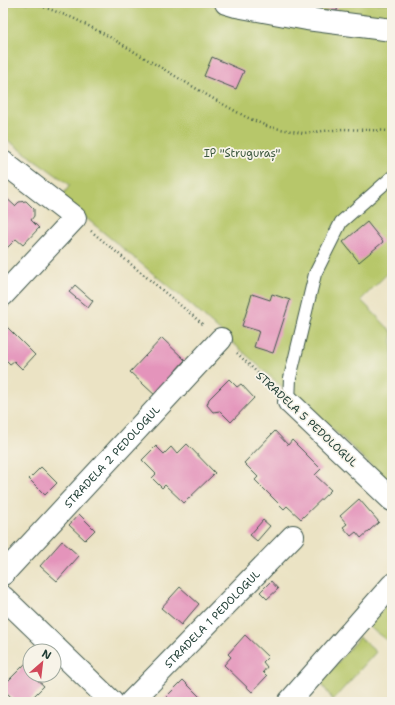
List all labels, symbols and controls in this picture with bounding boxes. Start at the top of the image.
park label: IP "Struguraș" [204,146,280,161]
street label: STRADELA 5 PEDOLOGUL [253,368,361,470]
street label: STRADELA 2 PEDOLOGUL [61,403,163,511]
street label: STRADELA 1 PEDOLOGUL [161,567,264,672]
north arrow [22,643,62,683]
text: N [39,646,54,663]

